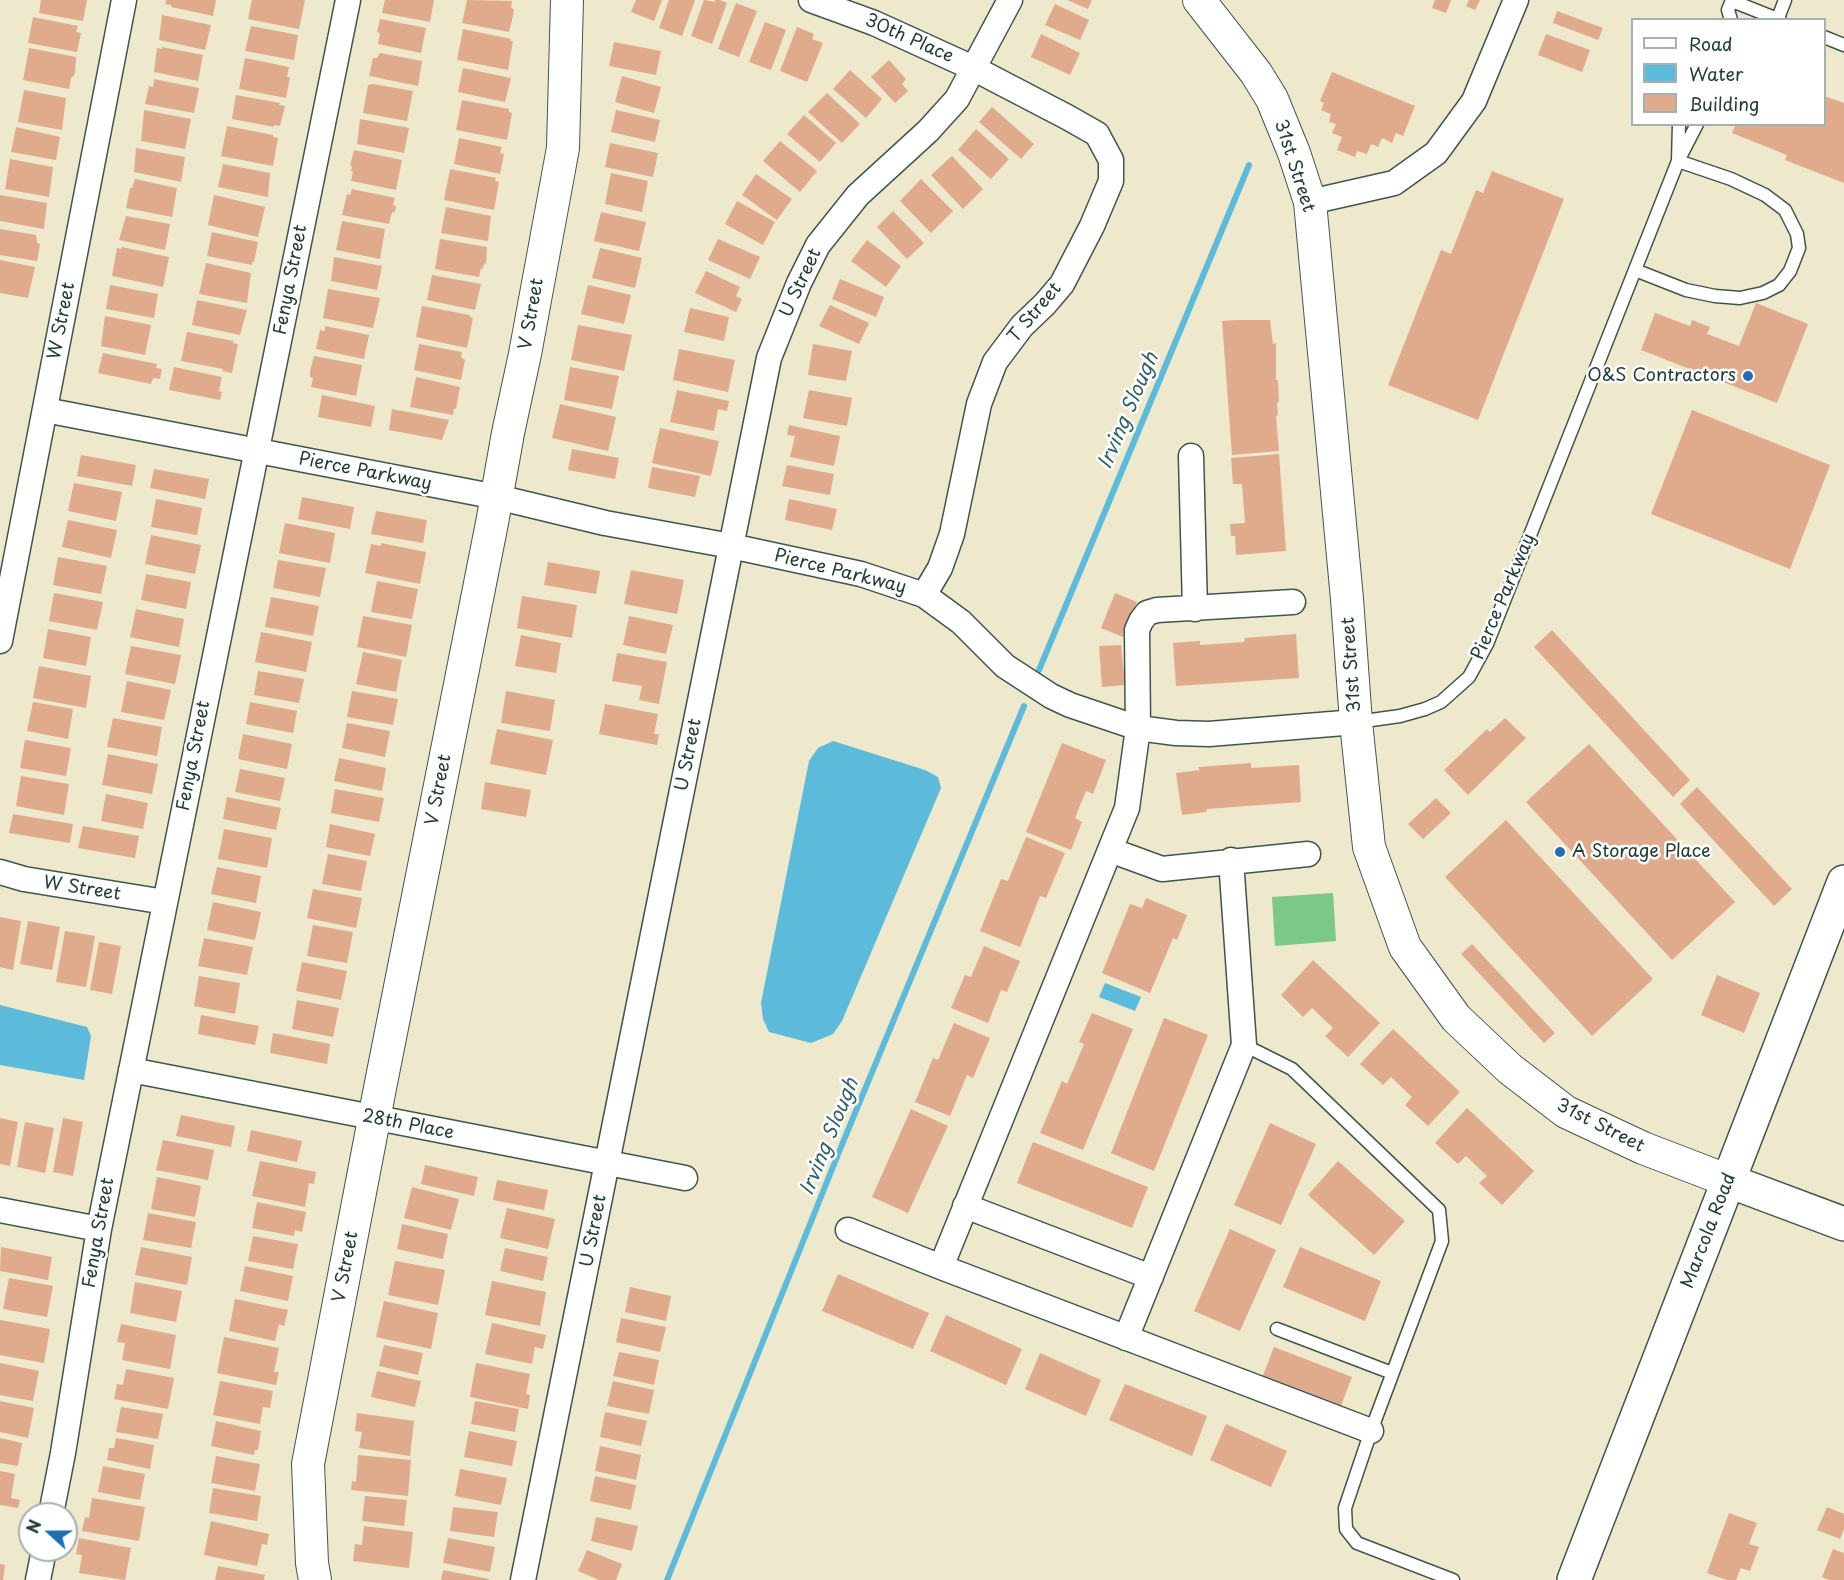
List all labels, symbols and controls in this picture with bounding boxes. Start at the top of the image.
street label: 30th Place [861,10,957,68]
legend [1631,18,1826,126]
text: Road [1689,30,1733,57]
text: Water [1689,60,1743,87]
text: Building [1689,90,1759,117]
street label: 31st Street [1269,117,1319,215]
street label: Fenya Street [270,223,312,337]
street label: U Street [776,245,826,321]
street label: V Street [515,277,549,351]
street label: T Street [1004,279,1066,347]
street label: W Street [44,281,80,361]
water label: Irving Slough [1094,349,1164,473]
place label: O&S Contractors [1587,365,1736,387]
marker: O&S Contractors [1741,369,1755,383]
street label: Pierce Parkway [296,448,434,496]
street label: Pierce Parkway [1468,530,1540,664]
street label: Pierce Parkway [772,545,908,599]
street label: 31st Street [1338,616,1366,714]
street label: Fenya Street [173,699,215,813]
street label: U Street [671,717,707,793]
street label: V Street [422,753,456,827]
place label: A Storage Place [1572,841,1711,863]
marker: A Storage Place [1553,845,1567,859]
street label: W Street [42,872,122,906]
water label: Irving Slough [796,1075,864,1199]
street label: 31st Street [1552,1095,1648,1157]
street label: 28th Place [360,1106,456,1144]
street label: Marcola Road [1677,1170,1741,1292]
street label: Fenya Street [79,1176,119,1290]
street label: U Street [576,1193,612,1269]
street label: V Street [329,1230,363,1304]
north arrow [18,1502,78,1562]
text: N [20,1516,47,1536]

